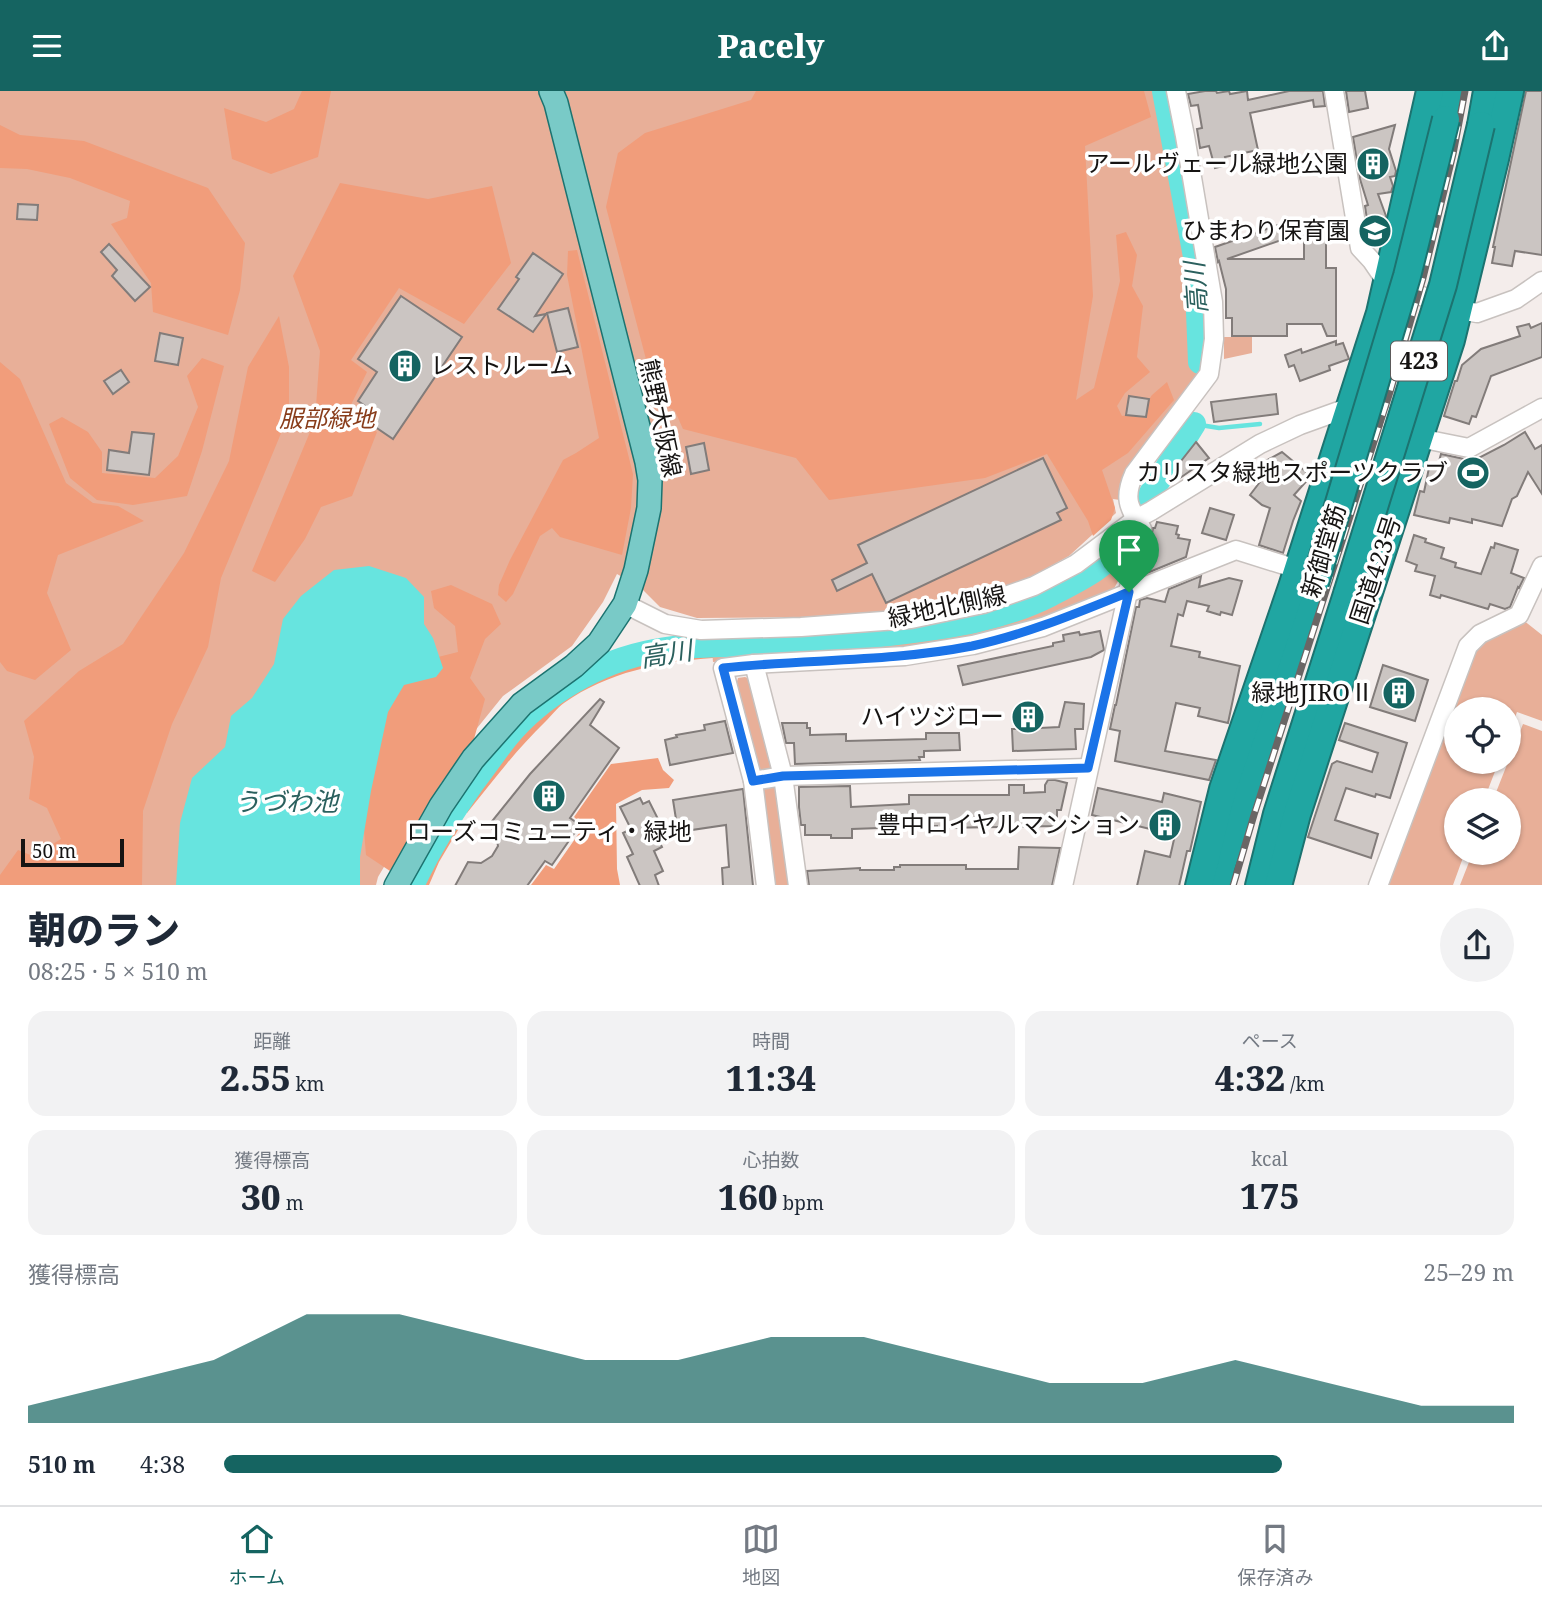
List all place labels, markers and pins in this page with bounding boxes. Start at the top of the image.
building icon: アールヴェール緑地公園 [1354,145,1392,183]
place label: アールヴェール緑地公園 [1085,146,1348,179]
school or university icon: ひまわり保育園 [1356,212,1394,250]
place label: ひまわり保育園 [1182,213,1350,246]
building icon: レストルーム [386,347,424,385]
place label: レストルーム [430,348,573,381]
sports icon: カリスタ緑地スポーツクラブ [1454,454,1492,492]
place label: カリスタ緑地スポーツクラブ [1136,455,1448,488]
pin [1099,520,1159,592]
building icon: 緑地JIROⅡ [1380,674,1418,712]
place label: 緑地JIROⅡ [1252,675,1374,708]
building icon: ハイツジロー [1009,698,1047,736]
place label: ハイツジロー [860,699,1004,732]
building icon: ローズコミュニティ・緑地 [530,777,568,815]
building icon: 豊中ロイヤルマンション [1146,806,1184,844]
place label: 豊中ロイヤルマンション [877,807,1140,840]
place label: ローズコミュニティ・緑地 [406,814,692,847]

